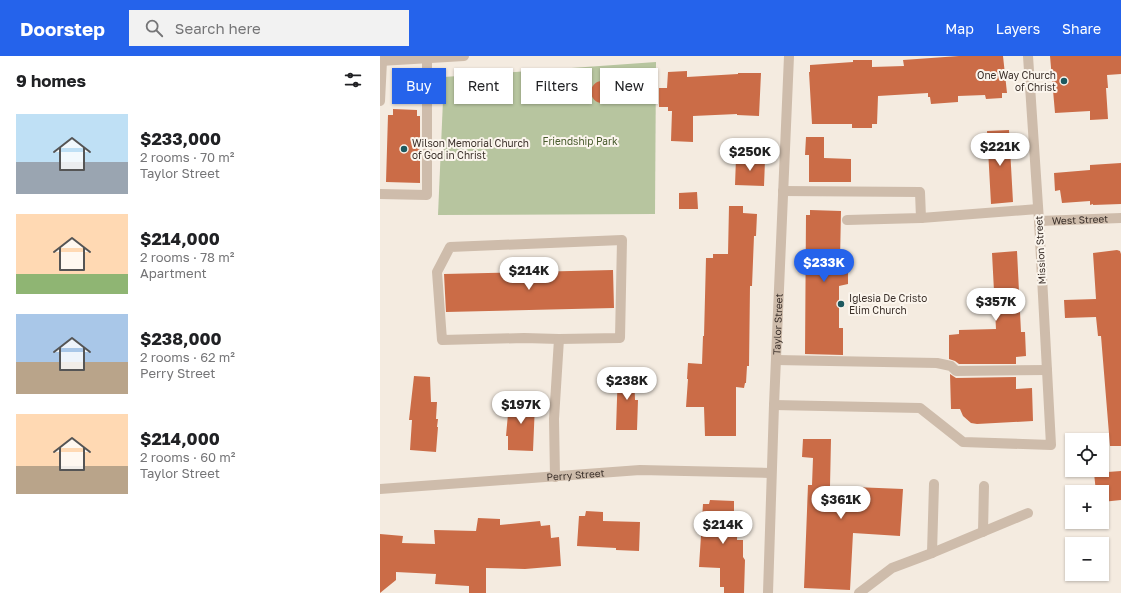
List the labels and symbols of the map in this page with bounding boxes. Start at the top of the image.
place label: One Way Church of Christ [977,69,1056,93]
marker: One Way Church of Christ [1059,76,1069,86]
pin: $221K [972,133,1028,167]
park label: Friendship Park [542,135,618,147]
place label: Wilson Memorial Church of God in Christ [412,137,529,161]
pin: $250K [722,138,778,172]
marker: Wilson Memorial Church of God in Christ [399,144,409,154]
street label: West Street [1052,212,1108,227]
street label: Mission Street [1032,215,1048,285]
pin: $233K [796,249,852,283]
pin: $214K [501,257,557,291]
pin: $357K [968,288,1024,322]
place label: Iglesia De Cristo Elim Church [849,292,927,316]
street label: Taylor Street [770,293,785,355]
marker: Iglesia De Cristo Elim Church [836,299,846,309]
pin: $238K [599,367,655,401]
pin: $197K [493,391,549,425]
street label: Perry Street [546,467,605,483]
pin: $361K [813,486,869,520]
pin: $214K [695,511,751,545]

